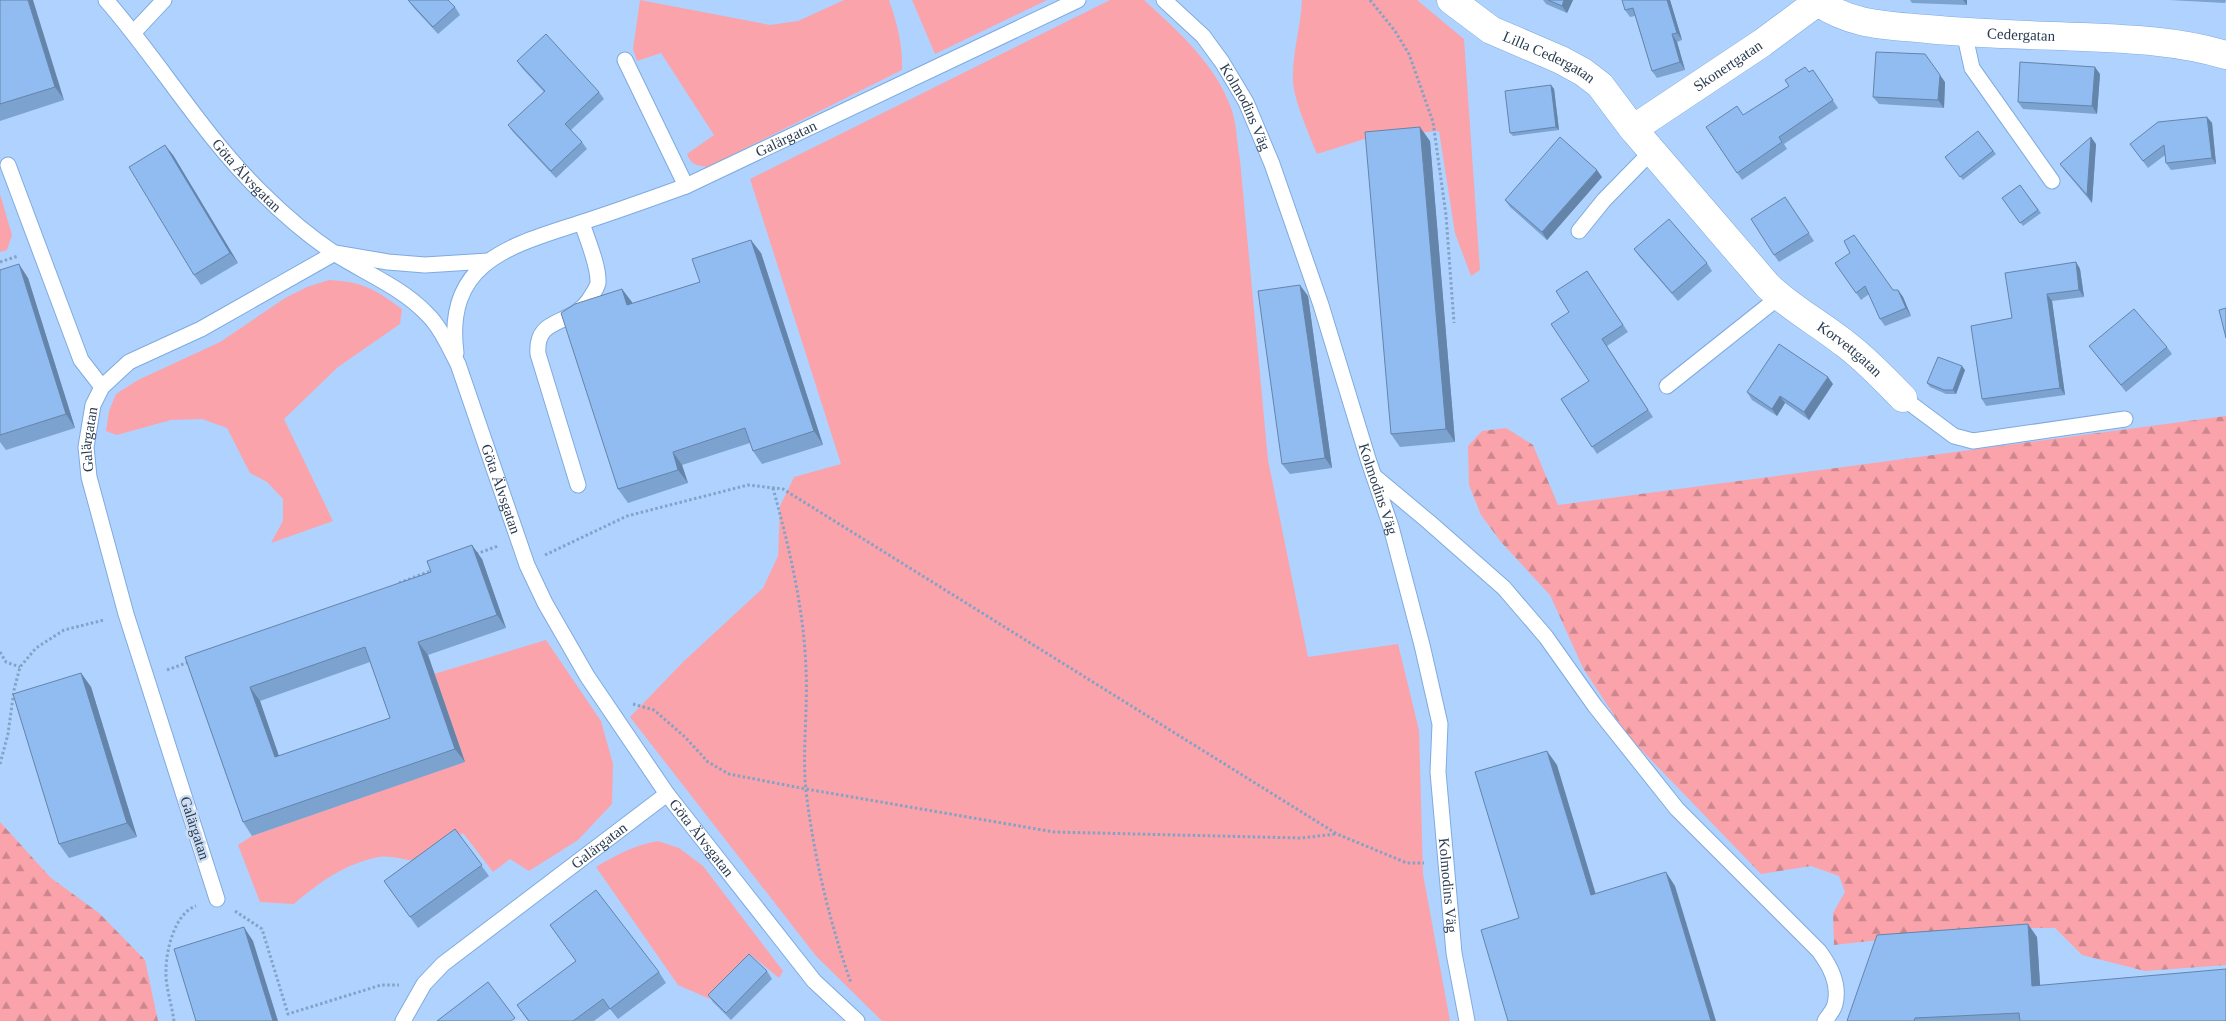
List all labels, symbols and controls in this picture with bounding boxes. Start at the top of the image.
street label: Cedergatan [1987,25,2056,44]
street label: Lilla Cedergatan [1501,28,1598,86]
street label: Skonertgatan [1690,37,1766,94]
street label: Kolmodins Väg [1217,61,1274,153]
street label: Galärgatan [753,117,819,160]
street label: Göta Älvsgatan [209,136,285,215]
street label: Korvettgatan [1814,318,1886,380]
street label: Galärgatan [78,405,101,473]
street label: Kolmodins Väg [1356,441,1401,537]
street label: Göta Älvsgatan [478,442,524,536]
street label: Galärgatan [177,794,213,862]
street label: Göta Älvsgatan [666,796,737,880]
street label: Galärgatan [568,819,630,872]
street label: Kolmodins Väg [1436,837,1460,934]

